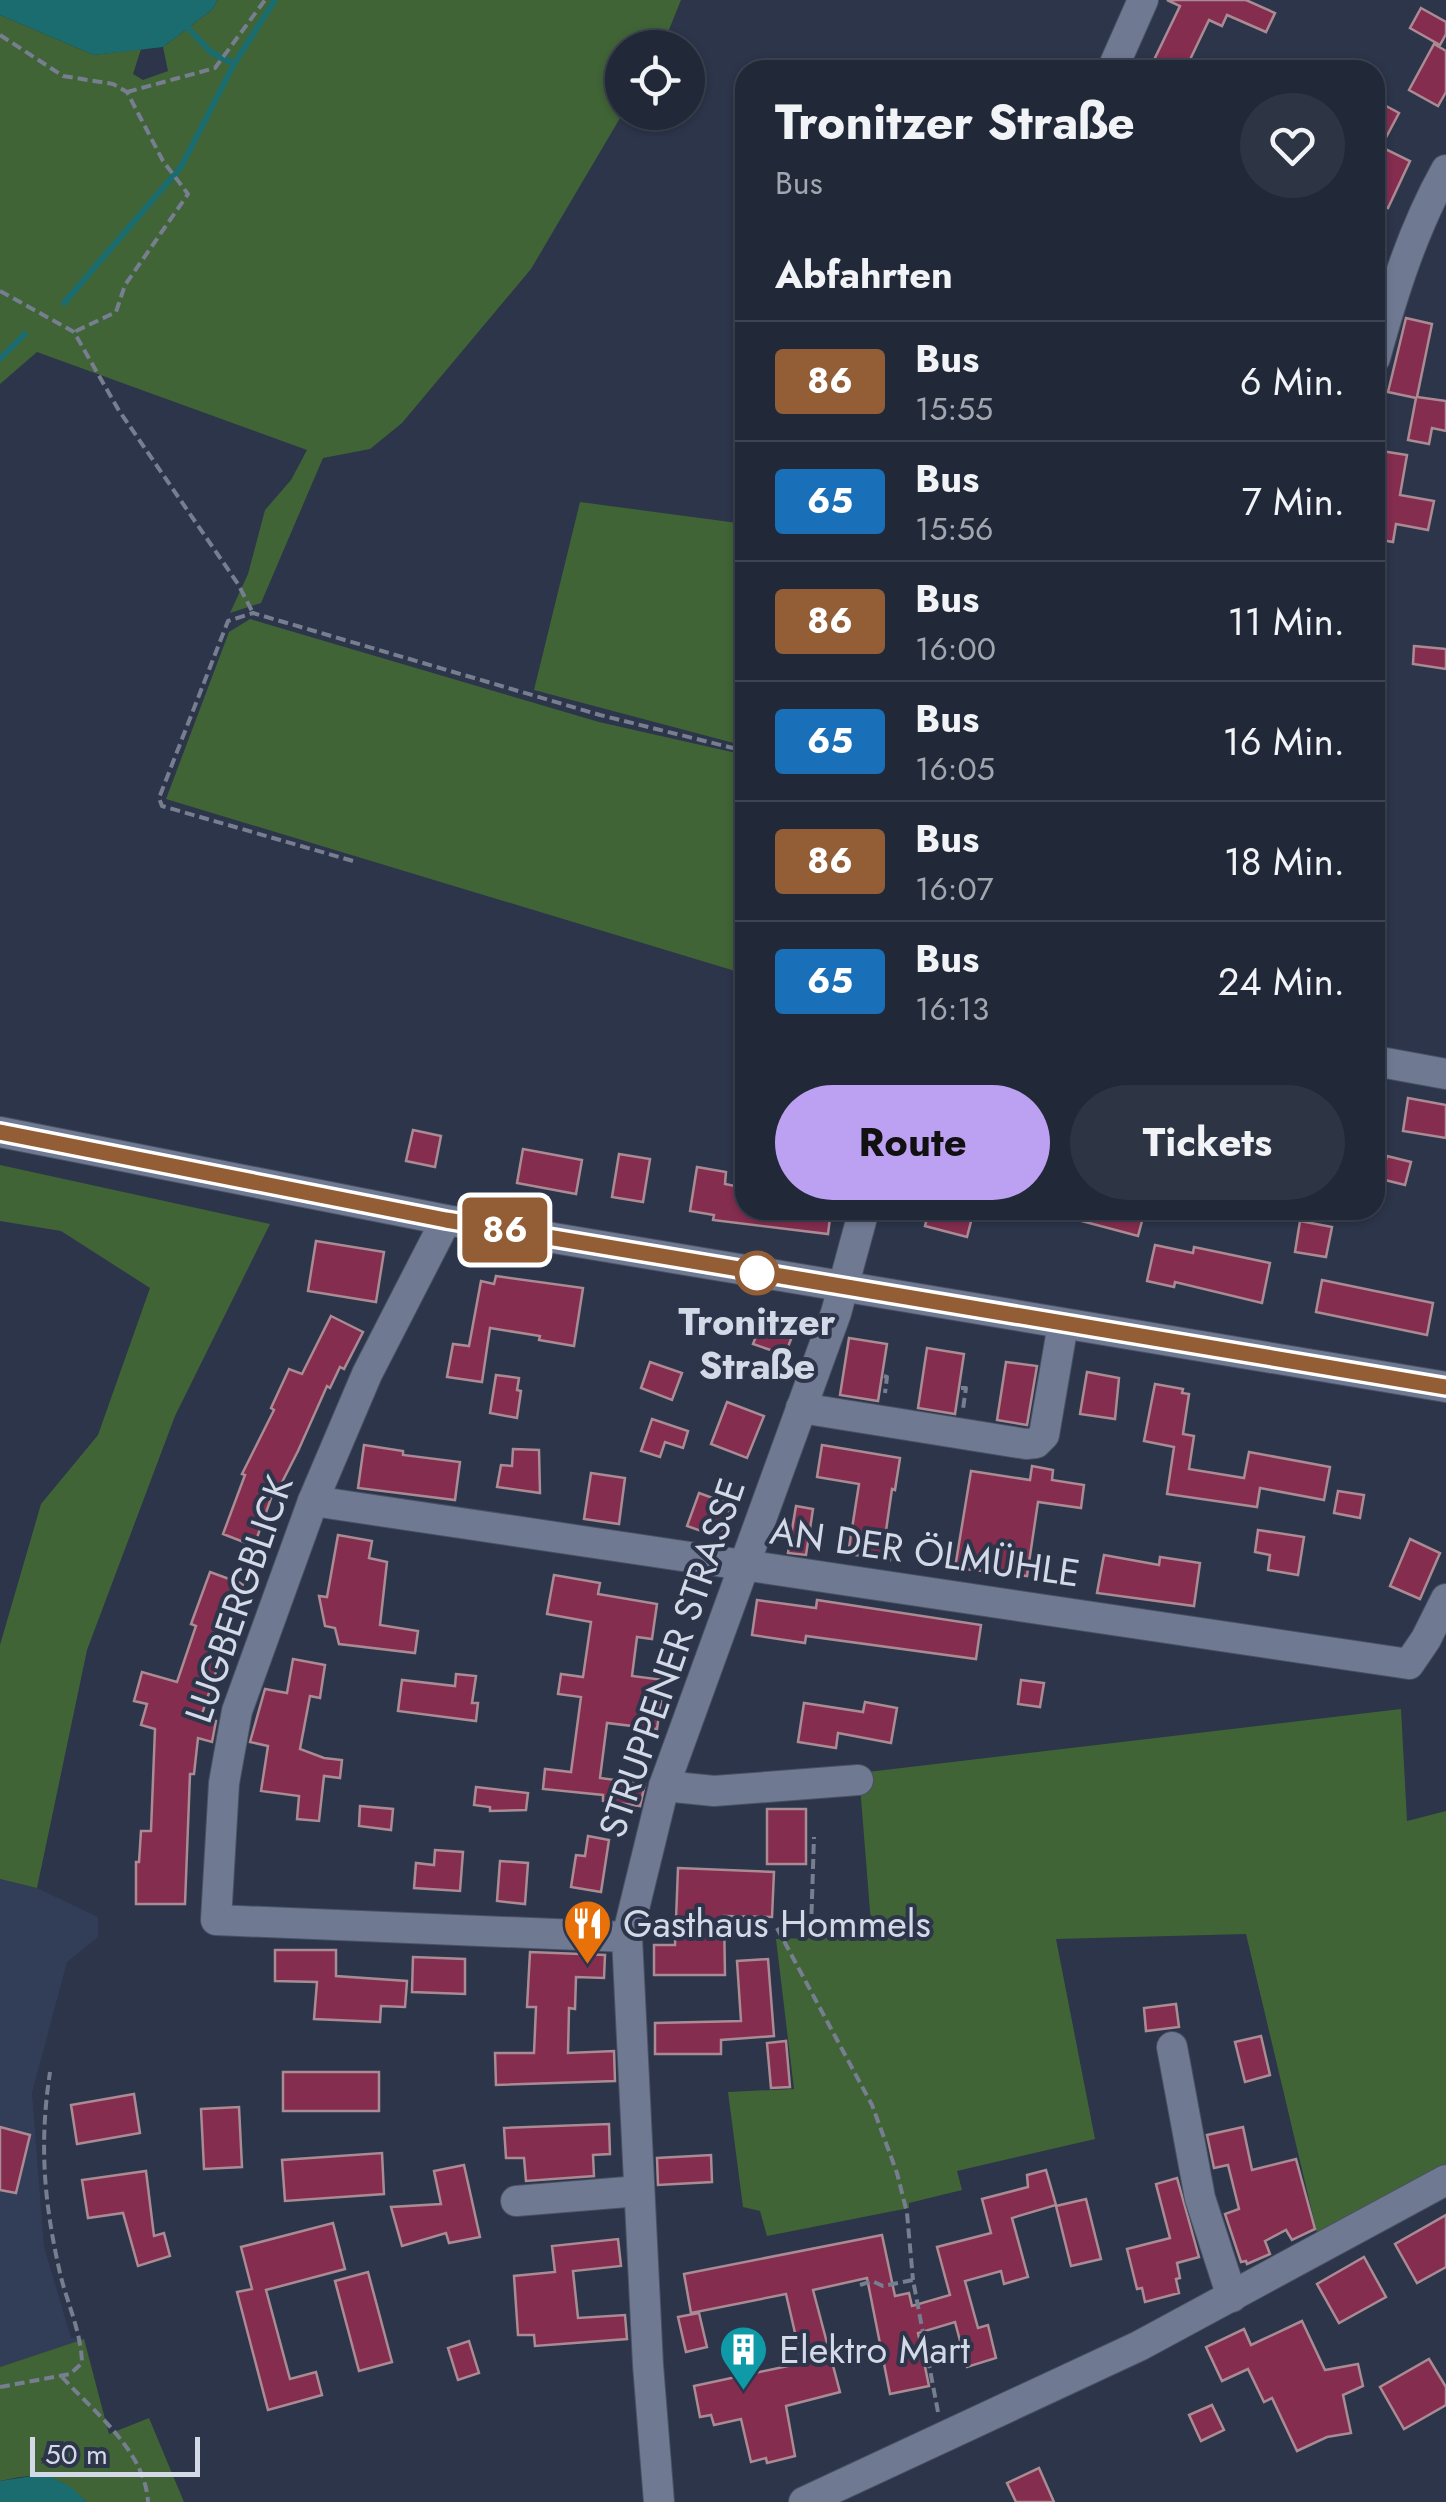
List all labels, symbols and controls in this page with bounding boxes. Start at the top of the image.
map controls [605,30,705,130]
button: locate [605,30,705,130]
text: Tronitzer Straße [775,88,1135,157]
button: heart [1240,93,1345,198]
text: Bus [775,160,823,206]
text: Abfahrten [775,247,953,302]
text: Bus [915,331,979,386]
text: 6 Min. [1240,354,1345,409]
text: 86 [807,356,853,406]
text: 15:55 [915,386,993,432]
text: Bus [915,451,979,506]
text: 7 Min. [1242,474,1345,529]
text: 65 [807,476,853,526]
text: 15:56 [915,506,994,552]
text: Bus [915,571,979,626]
text: 11 Min. [1227,594,1345,649]
text: 86 [807,596,853,646]
text: 16:00 [915,626,996,672]
text: Bus [915,691,979,746]
text: 16 Min. [1223,714,1345,769]
text: 65 [807,716,853,766]
text: 16:05 [915,746,995,792]
text: Bus [915,811,979,866]
text: 18 Min. [1224,834,1345,889]
text: 86 [807,836,853,886]
text: 16:07 [915,866,993,912]
text: Bus [915,931,979,986]
text: 24 Min. [1218,954,1345,1009]
text: 65 [807,956,853,1006]
text: 16:13 [915,986,989,1032]
button: Route [775,1085,1050,1200]
button: Tickets [1070,1085,1345,1200]
line badge: 86 [460,1198,550,1262]
text: 86 [482,1205,528,1255]
marker: Tronitzer Straße [736,1252,778,1294]
place label: Tronitzer Straße [679,1294,836,1393]
street label: LUGBERGBLICK [170,1467,307,1730]
street label: STRUPPENER STRASSE [584,1471,759,1845]
street label: AN DER ÖLMÜHLE [767,1503,1083,1600]
place label: Gasthaus Hommels [623,1896,931,1951]
restaurant icon: Gasthaus Hommels [562,1898,614,1966]
place label: Elektro Mart [779,2322,970,2377]
building icon: Elektro Mart [718,2324,770,2392]
scale bar [30,2432,200,2476]
text: 50 m [45,2434,108,2475]

